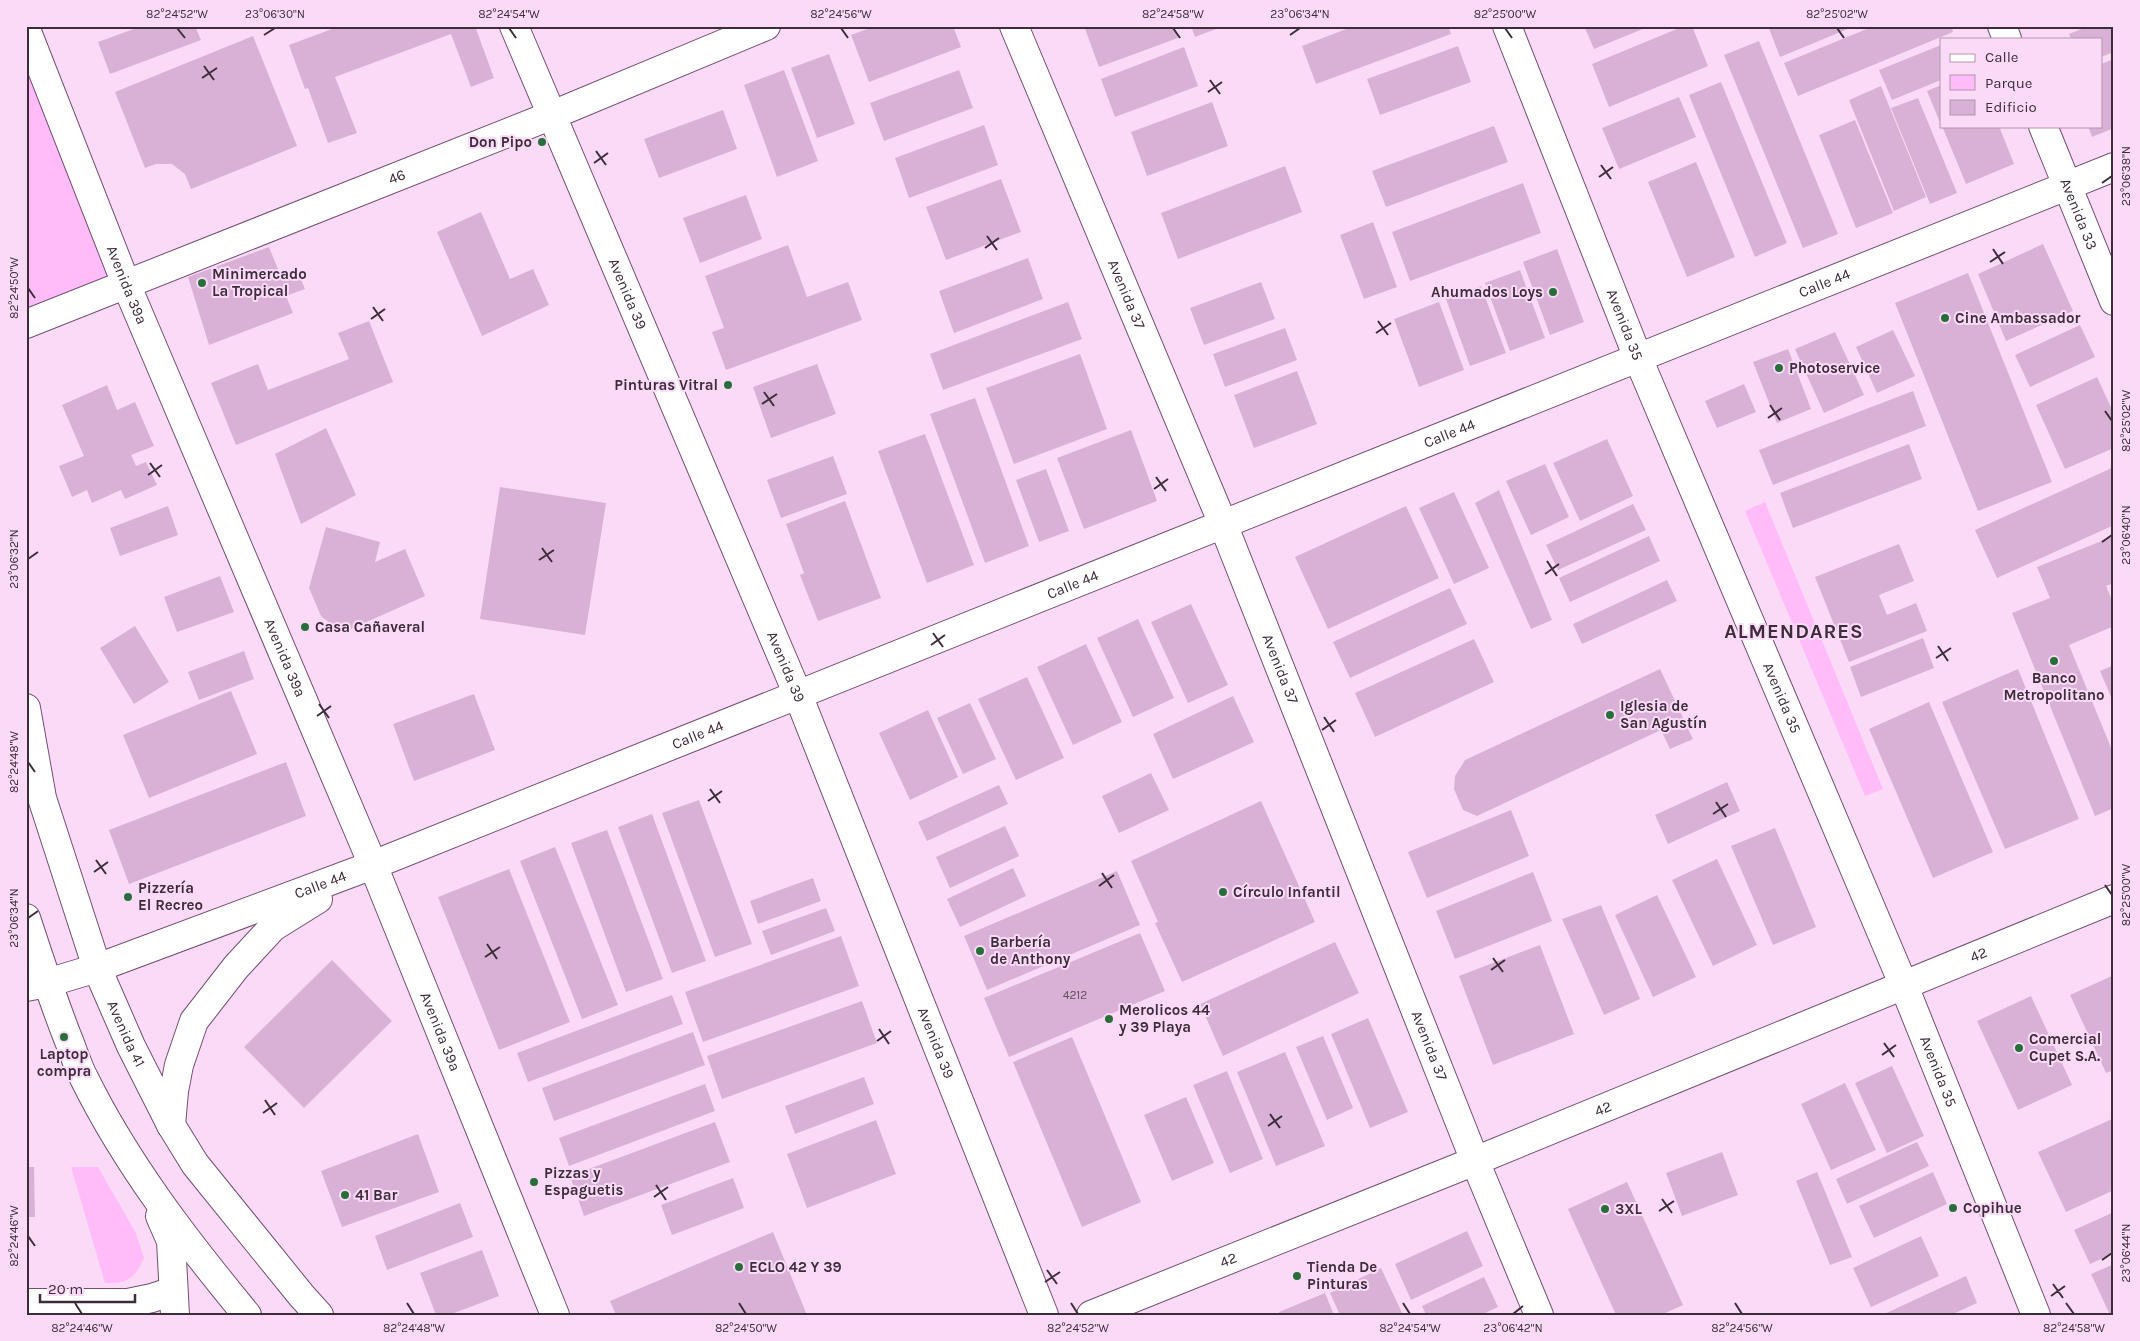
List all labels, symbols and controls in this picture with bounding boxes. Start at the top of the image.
text: 82°24'52"W [146,7,208,21]
text: 23°06'30"N [245,7,305,21]
text: 82°24'54"W [478,7,540,21]
text: 82°24'56"W [810,7,872,21]
text: 82°24'58"W [1142,7,1204,21]
text: 23°06'34"N [1270,7,1330,21]
text: 82°25'00"W [1474,7,1536,21]
text: 82°25'02"W [1806,7,1868,21]
legend [1940,38,2102,128]
text: Calle [1985,48,2019,66]
text: Parque [1985,74,2033,92]
text: Edificio [1985,98,2037,116]
place label: Don Pipo [469,133,532,151]
marker: Don Pipo [536,136,548,148]
text: 23°06'38"N [2119,146,2133,206]
street label: 46 [386,165,408,188]
street label: Avenida 33 [2056,176,2101,252]
street label: Avenida 39a [103,243,151,327]
street label: Avenida 39 [605,256,651,332]
text: 82°24'50"W [7,257,21,319]
street label: Avenida 37 [1104,257,1149,332]
street label: Calle 44 [1796,264,1853,301]
place label: Minimercado La Tropical [212,265,307,300]
marker: Minimercado La Tropical [196,277,208,289]
place label: Ahumados Loys [1431,283,1543,301]
marker: Ahumados Loys [1547,286,1559,298]
street label: Avenida 35 [1603,286,1647,363]
place label: Cine Ambassador [1955,309,2080,327]
marker: Cine Ambassador [1939,312,1951,324]
place label: Photoservice [1789,359,1880,377]
marker: Photoservice [1773,362,1785,374]
place label: Pinturas Vitral [614,376,718,394]
marker: Pinturas Vitral [722,379,734,391]
text: 82°25'02"W [2119,390,2133,452]
street label: Calle 44 [1421,415,1478,452]
text: 23°06'40"N [2119,505,2133,565]
text: 23°06'32"N [7,529,21,589]
street label: Calle 44 [1044,566,1102,603]
street label: Avenida 39a [260,616,310,700]
place label: Casa Cañaveral [315,618,425,636]
district label: ALMENDARES [1724,620,1864,643]
marker: Casa Cañaveral [299,621,311,633]
street label: Avenida 39 [763,628,809,705]
street label: Avenida 37 [1258,631,1302,707]
marker: Banco Metropolitano [2048,655,2060,667]
street label: Avenida 35 [1759,660,1805,736]
place label: Banco Metropolitano [2003,669,2105,704]
place label: Iglesia de San Agustín [1620,697,1707,732]
marker: Iglesia de San Agustín [1604,709,1616,721]
street label: Calle 44 [669,716,727,753]
text: 82°24'48"W [7,731,21,793]
text: 82°25'00"W [2119,864,2133,926]
street label: Calle 44 [292,867,349,902]
place label: Pizzería El Recreo [138,879,203,914]
place label: Círculo Infantil [1233,883,1340,901]
marker: Círculo Infantil [1217,886,1229,898]
text: 23°06'34"N [7,888,21,948]
marker: Pizzería El Recreo [122,891,134,903]
place label: Barbería de Anthony [990,933,1071,968]
street label: 42 [1967,943,1990,966]
marker: Barbería de Anthony [974,945,986,957]
house number: 4212 [1063,988,1087,1002]
street label: Avenida 39a [416,990,464,1074]
street label: Avenida 41 [103,998,149,1070]
place label: Merolicos 44 y 39 Playa [1119,1001,1210,1036]
street label: Avenida 39 [914,1004,958,1081]
street label: Avenida 37 [1407,1008,1451,1083]
marker: Merolicos 44 y 39 Playa [1103,1013,1115,1025]
place label: Comercial Cupet S.A. [2029,1030,2101,1065]
marker: Laptop compra [58,1031,70,1043]
street label: Avenida 35 [1916,1033,1961,1110]
marker: Comercial Cupet S.A. [2013,1042,2025,1054]
place label: Laptop compra [37,1045,91,1080]
street label: 42 [1592,1097,1614,1120]
place label: Pizzas y Espaguetis [544,1164,624,1199]
marker: Pizzas y Espaguetis [528,1176,540,1188]
place label: 41 Bar [355,1186,398,1204]
marker: 41 Bar [339,1189,351,1201]
place label: Copihue [1963,1199,2022,1217]
place label: 3XL [1615,1200,1643,1218]
marker: Copihue [1947,1202,1959,1214]
marker: 3XL [1599,1203,1611,1215]
text: 82°24'46"W [7,1205,21,1267]
text: 23°06'44"N [2119,1223,2133,1283]
street label: 42 [1217,1248,1240,1271]
place label: ECLO 42 Y 39 [749,1258,842,1276]
place label: Tienda De Pinturas [1307,1258,1377,1293]
marker: ECLO 42 Y 39 [733,1261,745,1273]
marker: Tienda De Pinturas [1291,1270,1303,1282]
scale bar [40,1271,135,1303]
text: 20 m [48,1280,83,1298]
text: 82°24'46"W [51,1321,113,1335]
text: 82°24'48"W [383,1321,445,1335]
text: 82°24'50"W [715,1321,777,1335]
text: 82°24'52"W [1047,1321,1109,1335]
text: 82°24'54"W [1379,1321,1441,1335]
text: 23°06'42"N [1483,1321,1543,1335]
text: 82°24'56"W [1711,1321,1773,1335]
text: 82°24'58"W [2043,1321,2105,1335]

